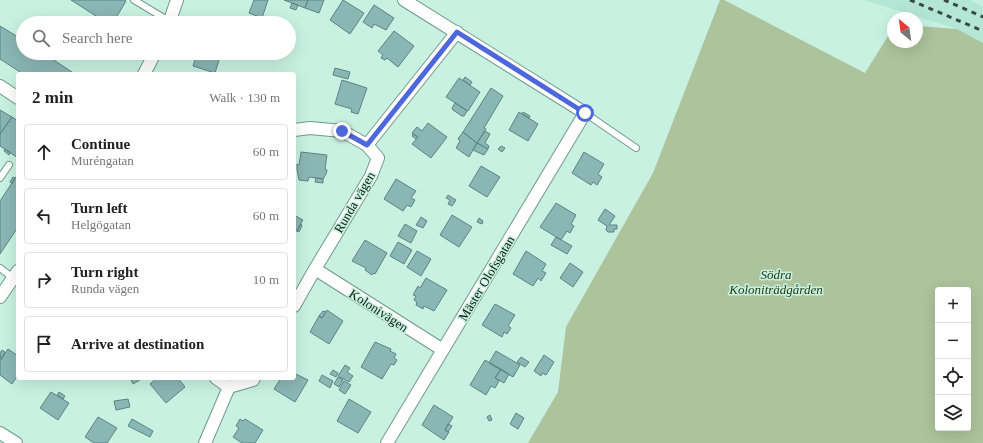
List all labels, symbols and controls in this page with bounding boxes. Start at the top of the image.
north arrow [887,12,923,48]
search box [16,16,296,60]
icon: search [30,27,52,49]
text: Search here [62,30,132,46]
text: 2 min [32,88,73,107]
text: Walk · 130 m [209,90,280,105]
route start [576,104,594,122]
route end [333,122,351,140]
text: Continue [71,136,130,152]
icon: ahead [33,141,55,163]
text: 60 m [253,144,279,159]
text: Muréngatan [71,153,134,168]
street label: Runda vägen [331,169,378,236]
text: Turn left [71,200,128,216]
icon: left [33,205,55,227]
text: 60 m [253,208,279,223]
text: Helgögatan [71,217,131,232]
street label: Mäster Olofsgatan [455,233,518,323]
text: Turn right [71,264,138,280]
park label: Södra Koloniträdgården [728,267,823,297]
icon: right [33,269,55,291]
text: 10 m [253,272,279,287]
text: Runda vägen [71,281,139,296]
street label: Kolonivägen [346,286,411,335]
map controls [935,287,971,431]
button: + [935,287,971,323]
button: − [935,323,971,359]
icon: arrive [33,333,55,355]
text: Arrive at destination [71,336,204,352]
button: locate [935,359,971,395]
button: layers [935,395,971,431]

